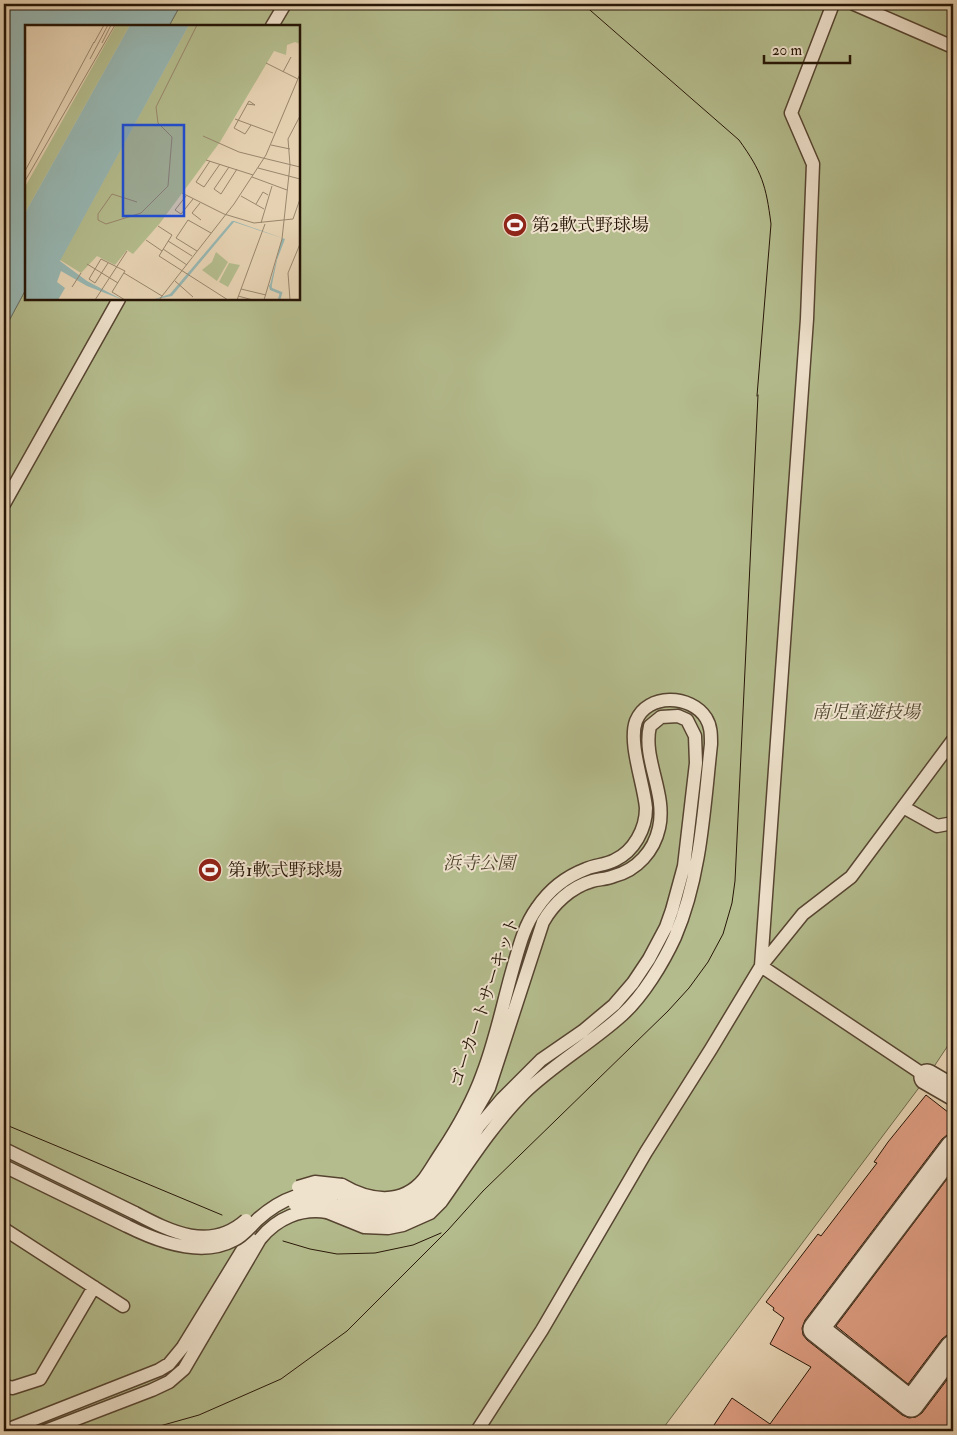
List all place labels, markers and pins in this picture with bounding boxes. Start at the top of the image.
sports icon: 第2軟式野球場 [502,212,528,238]
place label: 第2軟式野球場 [532,214,649,237]
sports icon: 第1軟式野球場 [197,857,223,883]
place label: 第1軟式野球場 [228,859,342,882]

